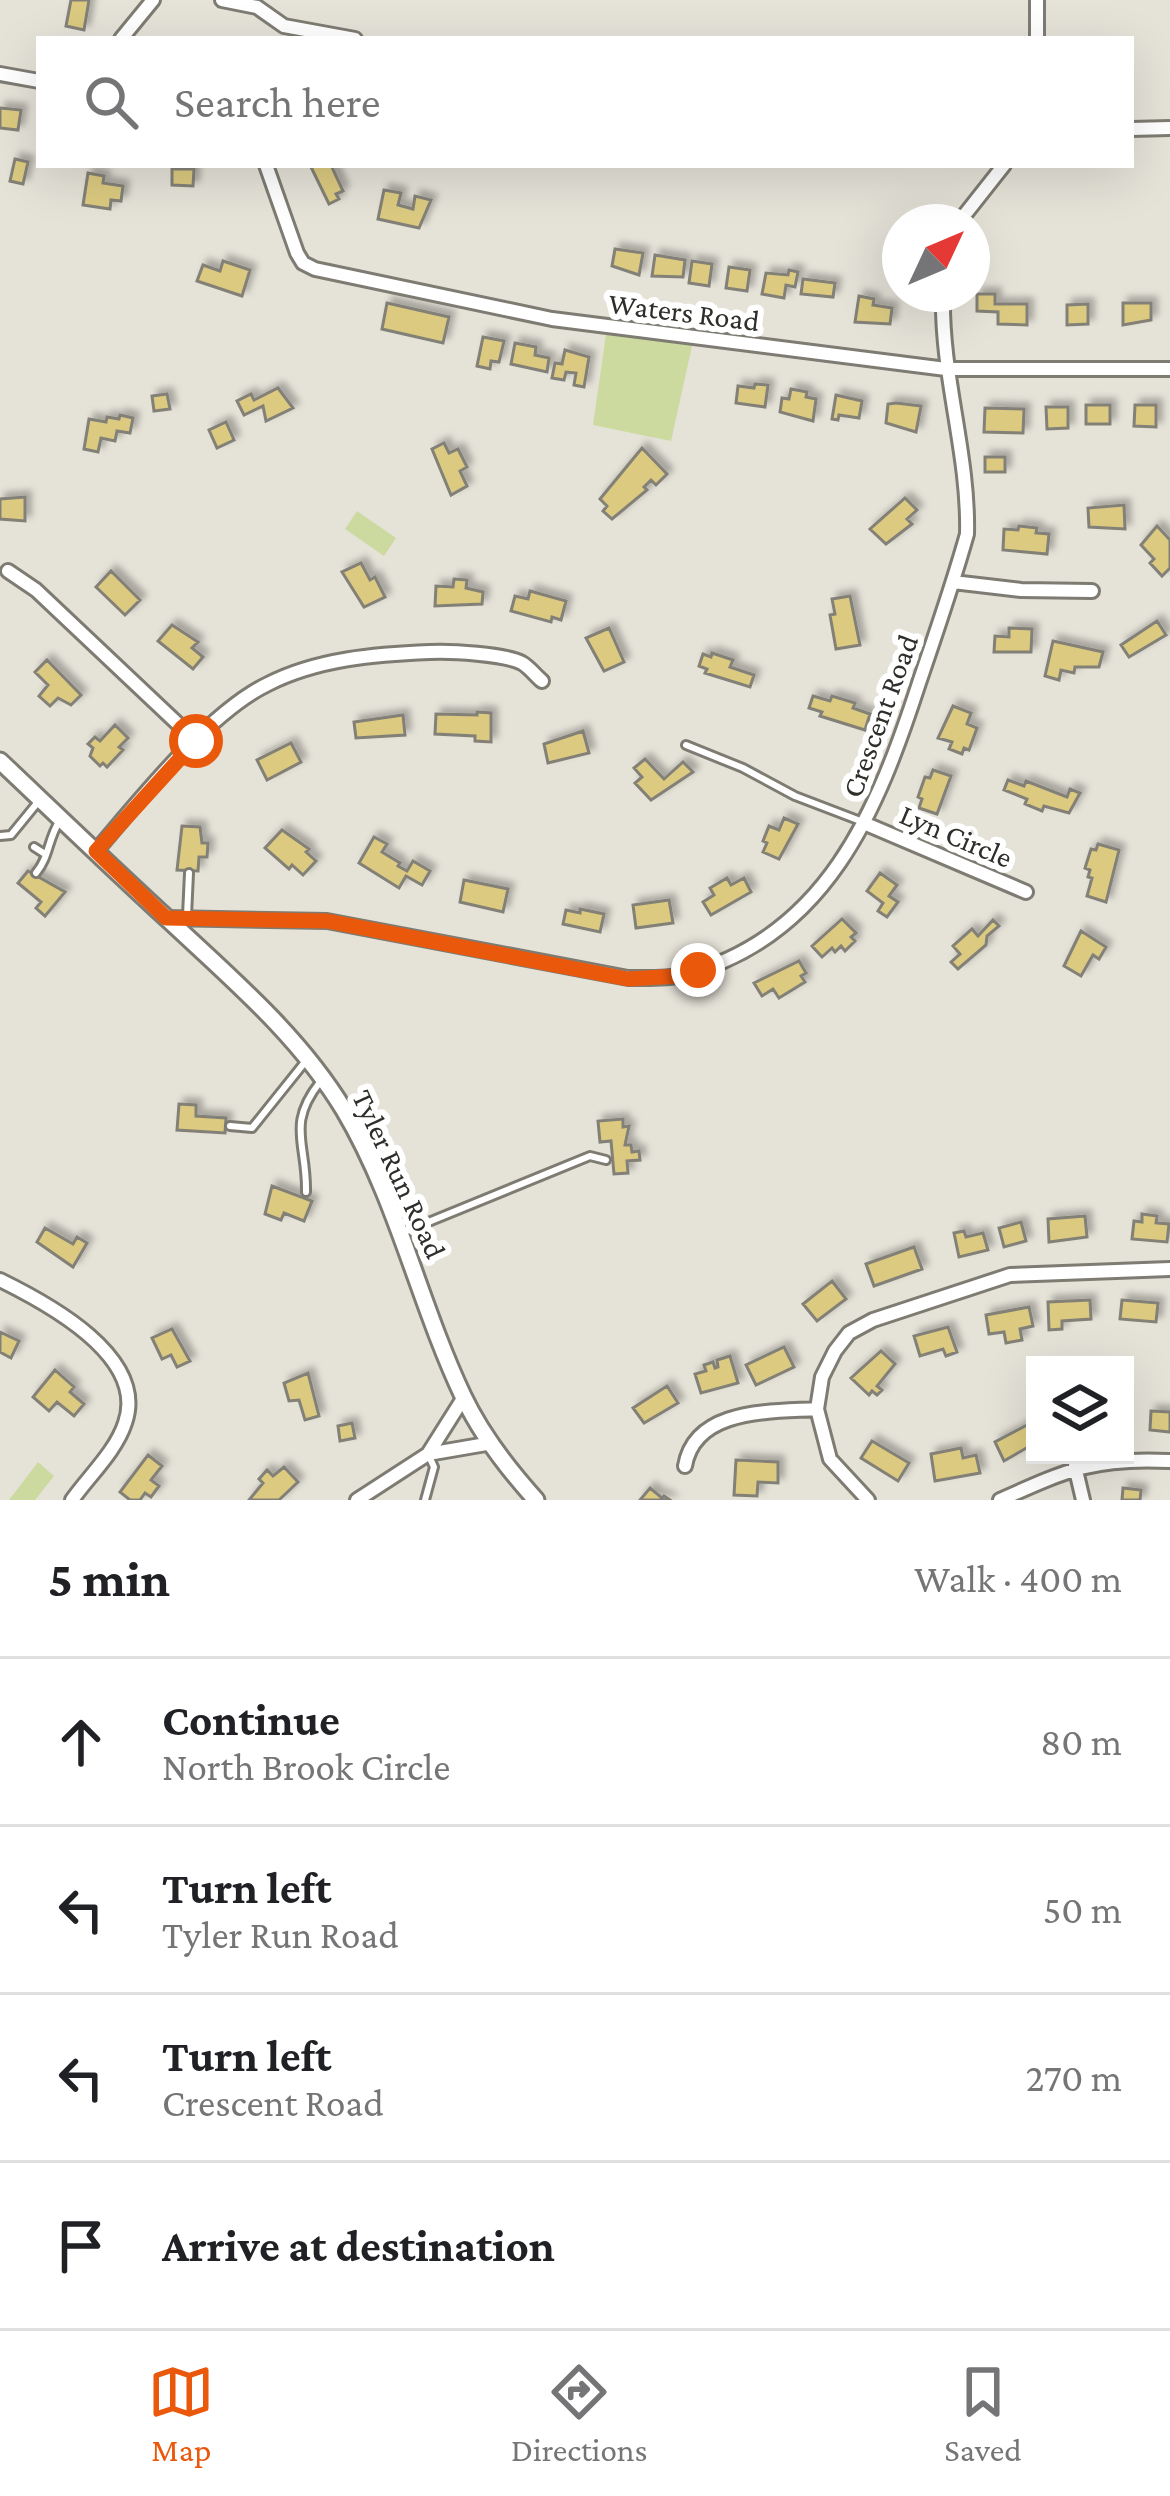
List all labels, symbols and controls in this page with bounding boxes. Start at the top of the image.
search box [36,36,1134,168]
icon: search [78,69,144,135]
text: Search here [174,77,381,127]
north arrow [882,204,990,312]
street label: Waters Road [607,286,762,337]
street label: Crescent Road [835,630,924,802]
route start [169,714,223,768]
street label: Lyn Circle [895,797,1017,875]
route end [671,943,725,997]
street label: Tyler Run Road [345,1084,453,1264]
map controls [1026,1356,1134,1464]
button: layers [1026,1356,1134,1464]
text: 5 min [48,1550,170,1607]
text: Walk · 400 m [914,1557,1122,1600]
text: Continue [162,1695,340,1745]
icon: ahead [48,1709,114,1775]
text: 80 m [1040,1720,1122,1763]
text: North Brook Circle [162,1745,450,1788]
text: Turn left [162,1863,331,1913]
icon: left [48,1877,114,1943]
text: 50 m [1043,1888,1122,1931]
text: Tyler Run Road [162,1913,399,1956]
text: Turn left [162,2031,331,2081]
icon: left [48,2045,114,2111]
text: 270 m [1026,2056,1122,2099]
text: Crescent Road [162,2081,384,2124]
icon: arrive [48,2213,114,2279]
text: Arrive at destination [162,2221,555,2271]
tab: Map [148,2359,214,2468]
tab: Directions [511,2359,648,2468]
tab: Saved [944,2359,1022,2468]

